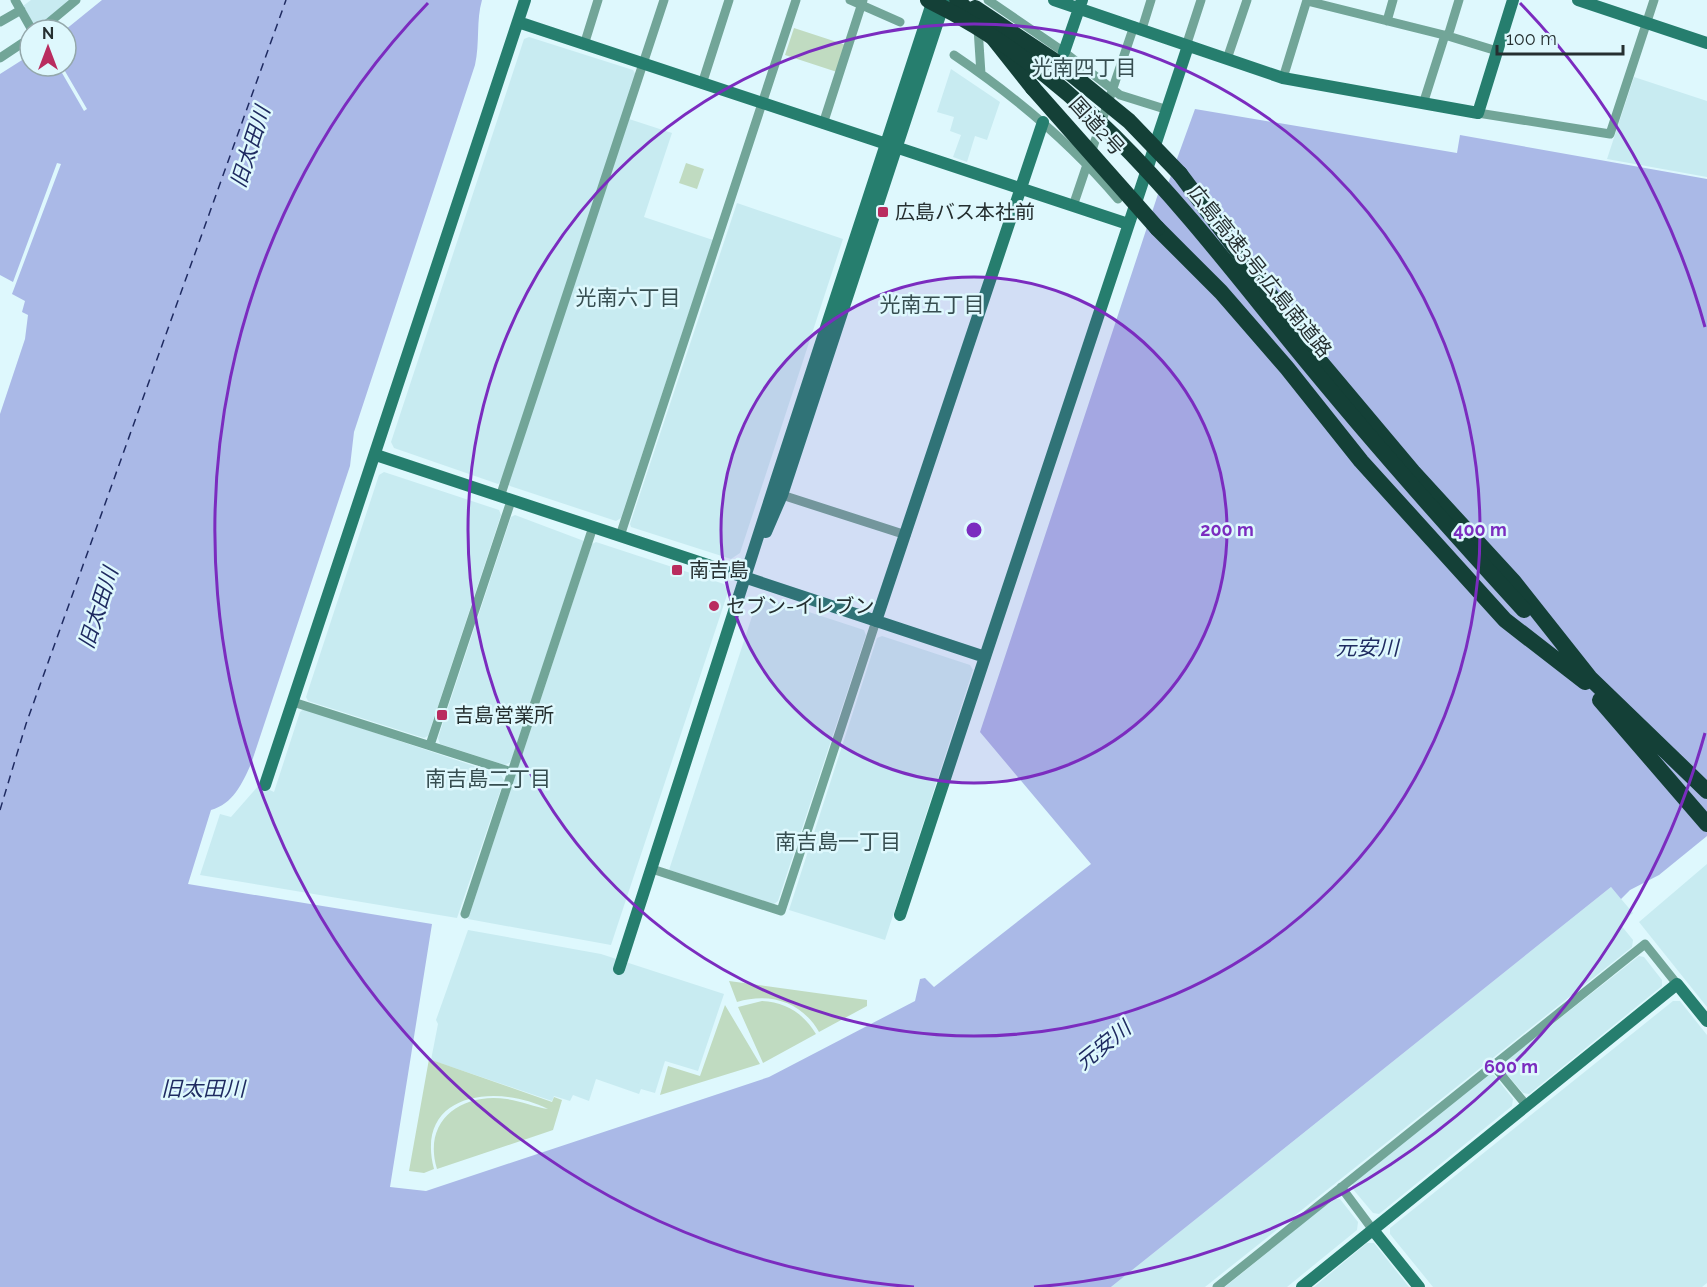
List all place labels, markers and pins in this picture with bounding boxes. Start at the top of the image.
place label: 広島バス本社前 [895,200,1035,224]
marker: 広島バス本社前 [876,205,890,219]
centre of rings [964,520,984,540]
place label: 南吉島 [689,558,749,582]
marker: 南吉島 [670,563,684,577]
place label: セブン-イレブン [726,594,874,618]
marker: セブン-イレブン [707,599,721,613]
place label: 吉島営業所 [454,703,554,727]
marker: 吉島営業所 [435,708,449,722]

